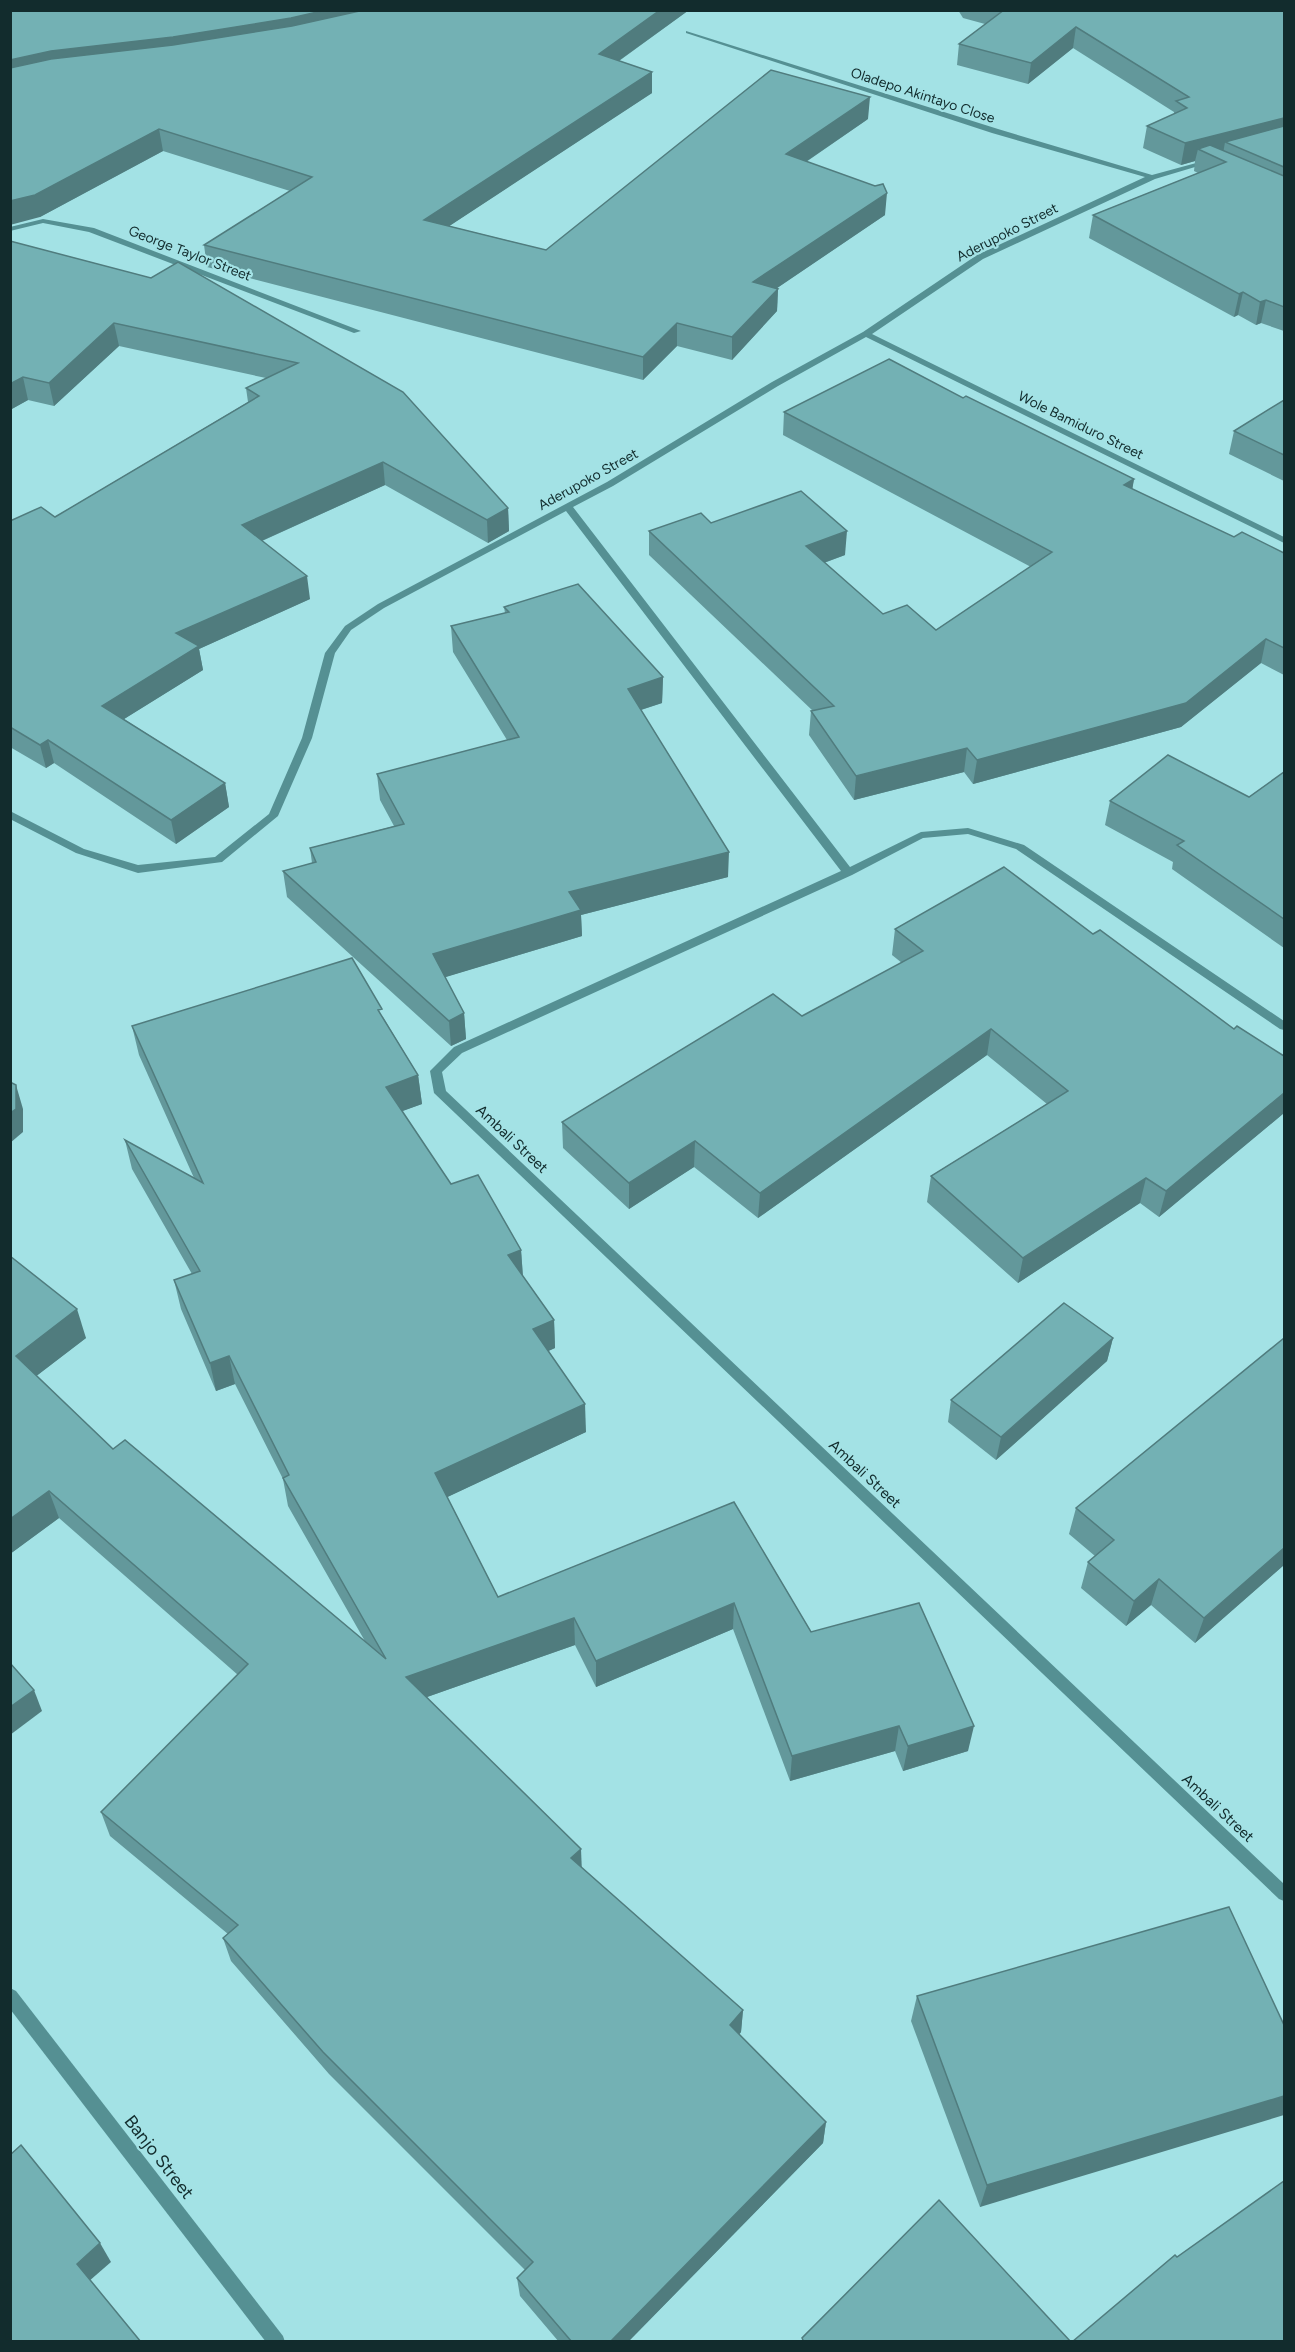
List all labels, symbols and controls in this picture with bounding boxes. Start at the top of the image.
street label: Oladepo Akintayo Close [849,64,997,127]
street label: Aderupoko Street [954,200,1061,265]
street label: George Taylor Street [126,222,254,285]
street label: Wole Bamiduro Street [1015,388,1146,463]
street label: Aderupoko Street [535,445,641,514]
street label: Ambali Street [472,1101,552,1177]
street label: Ambali Street [825,1436,905,1512]
street label: Ambali Street [1178,1770,1258,1846]
street label: Banjo Street [119,2111,199,2203]

